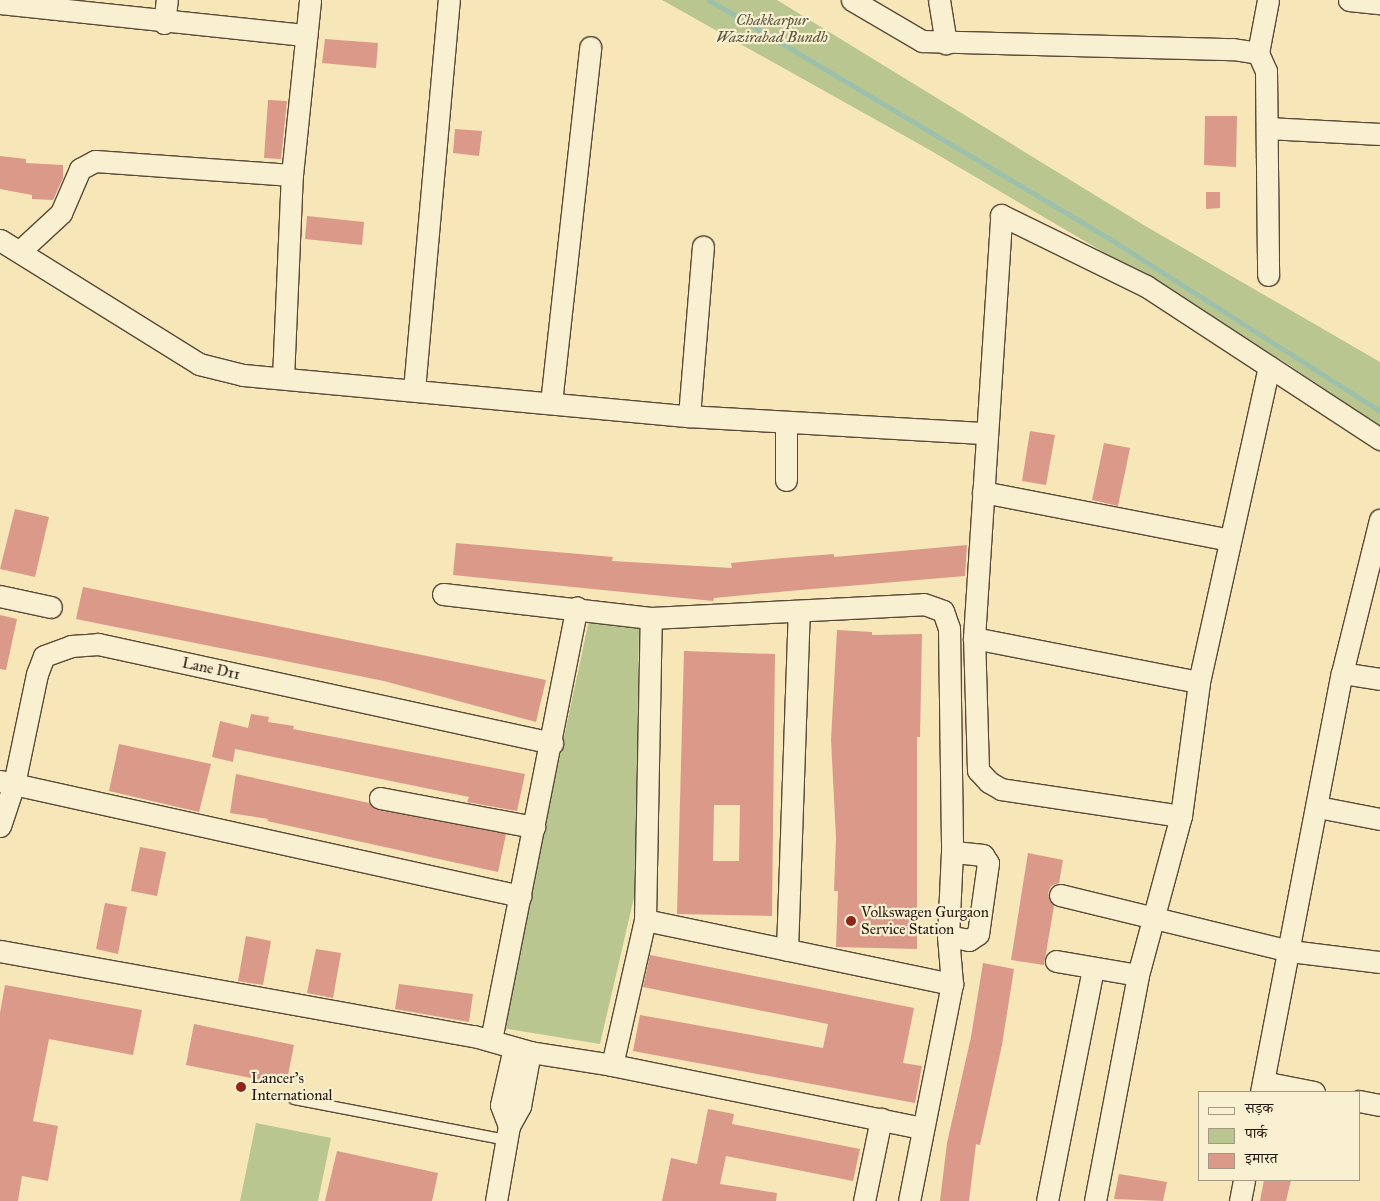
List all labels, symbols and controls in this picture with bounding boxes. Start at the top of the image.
park label: Chakkarpur Wazirabad Bundh [716,11,828,46]
street label: Lane D11 [180,654,242,684]
place label: Volkswagen Gurgaon Service Station [861,903,989,938]
marker: Volkswagen Gurgaon Service Station [845,915,857,927]
place label: Lancer's International [251,1069,333,1104]
marker: Lancer's International [235,1081,247,1093]
legend [1198,1091,1360,1181]
text: सड़क [1245,1099,1273,1117]
text: पार्क [1245,1124,1267,1142]
text: इमारत [1245,1149,1278,1167]

